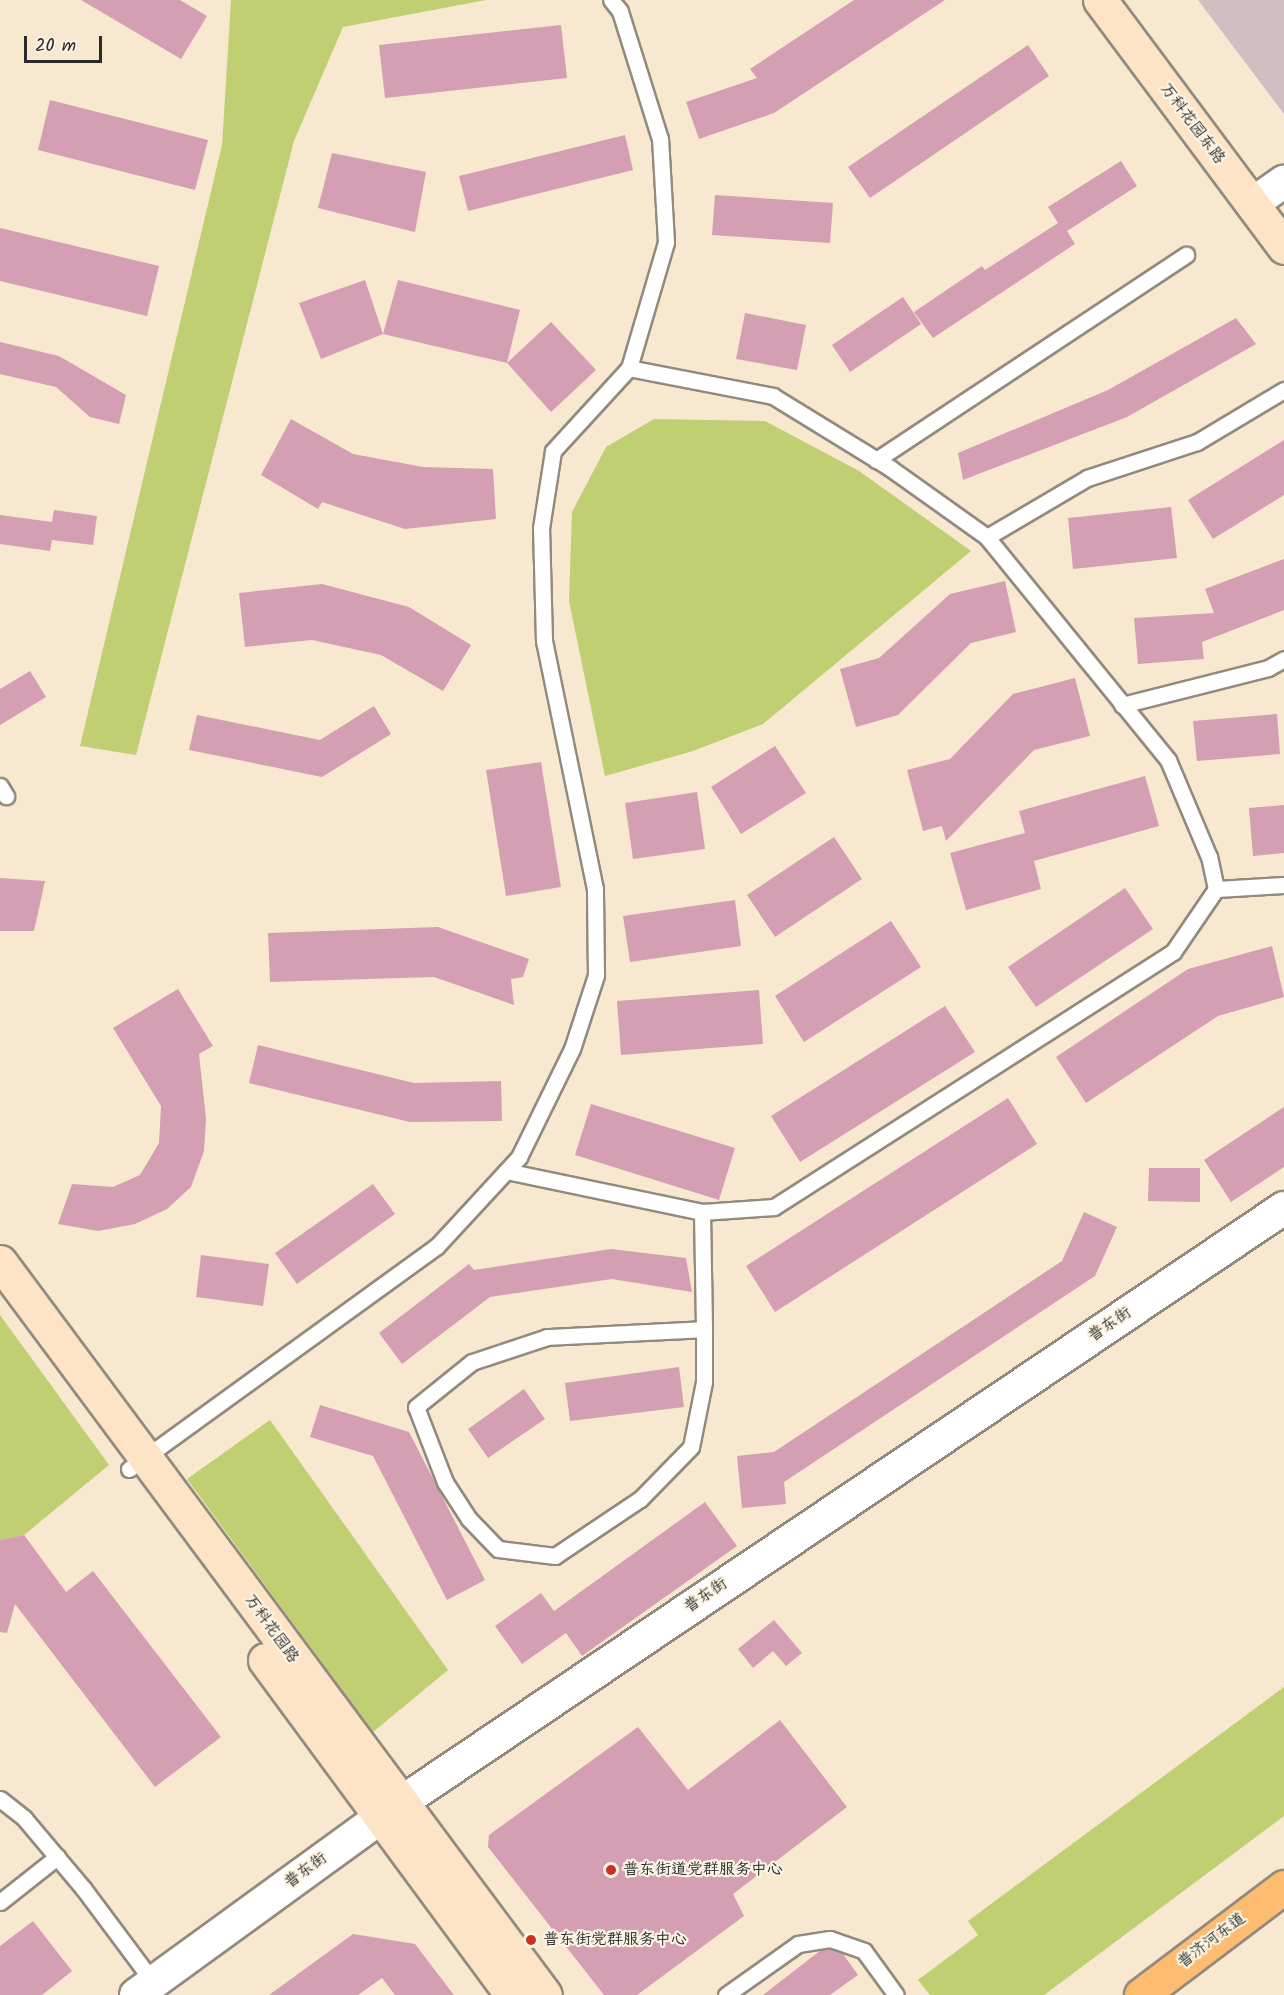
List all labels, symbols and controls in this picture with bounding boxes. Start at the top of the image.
scale bar [27,24,105,62]
text: 20 m [35,32,76,61]
street label: 万科花园东路 [1155,80,1229,168]
street label: 普东街 [1085,1304,1135,1346]
street label: 普东街 [681,1575,731,1617]
street label: 万科花园路 [240,1591,302,1667]
street label: 普东街 [281,1849,331,1893]
place label: 普东街道党群服务中心 [623,1860,783,1880]
marker: 普东街道党群服务中心 [604,1863,618,1877]
street label: 普济河东道 [1174,1909,1250,1973]
place label: 普东街党群服务中心 [543,1930,687,1950]
marker: 普东街党群服务中心 [524,1933,538,1947]

